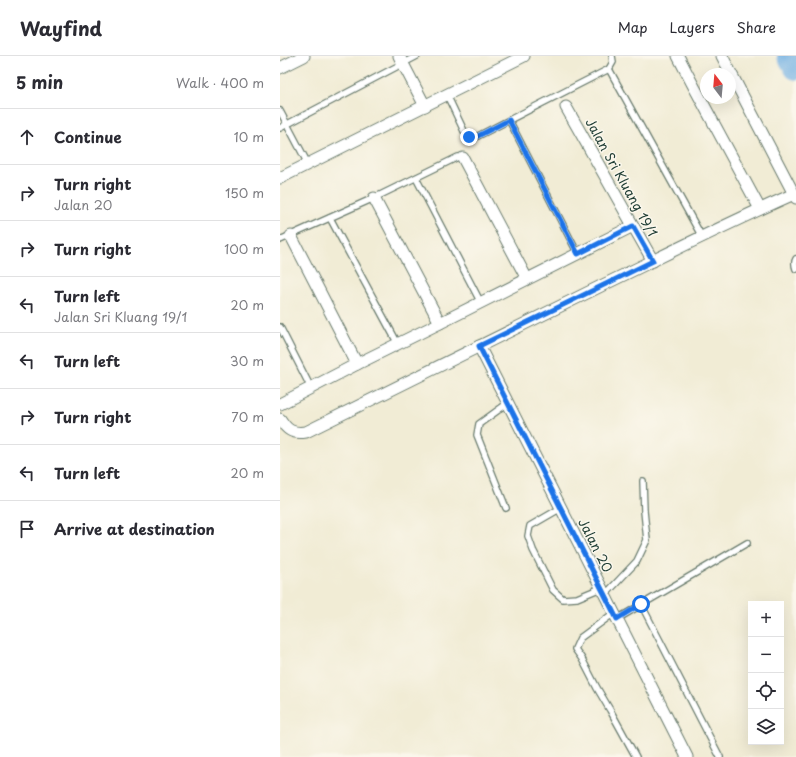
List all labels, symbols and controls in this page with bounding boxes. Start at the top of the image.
text: Wayfind [20,14,102,42]
text: Map [618,17,648,38]
text: Layers [670,17,715,38]
text: Share [737,17,776,38]
north arrow [700,68,736,104]
text: 5 min [16,69,63,95]
text: Walk · 400 m [176,73,264,92]
street label: Jalan Sri Kluang 19/1 [581,114,663,240]
text: Continue [54,125,122,148]
icon: ahead [16,126,38,148]
text: 10 m [234,127,264,146]
route end [460,128,478,146]
text: Turn right [54,172,131,195]
icon: right [16,182,38,204]
text: 150 m [225,183,264,202]
text: Jalan 20 [54,195,112,214]
text: Turn right [54,237,131,260]
icon: right [16,238,38,260]
text: 100 m [224,239,264,258]
text: Turn left [54,284,120,307]
icon: left [16,294,38,316]
text: 20 m [230,295,264,314]
text: Jalan Sri Kluang 19/1 [54,307,187,326]
text: Turn left [54,349,120,372]
icon: left [16,350,38,372]
text: 30 m [230,351,264,370]
text: Turn right [54,405,131,428]
icon: right [16,406,38,428]
text: 70 m [231,407,264,426]
text: Turn left [54,461,120,484]
icon: left [16,462,38,484]
text: 20 m [230,463,264,482]
street label: Jalan 20 [574,515,618,575]
text: Arrive at destination [54,517,215,540]
icon: arrive [16,518,38,540]
route start [632,595,650,613]
map controls [748,601,784,745]
button: + [748,601,784,637]
button: − [748,637,784,673]
button: locate [748,673,784,709]
button: layers [748,709,784,745]

